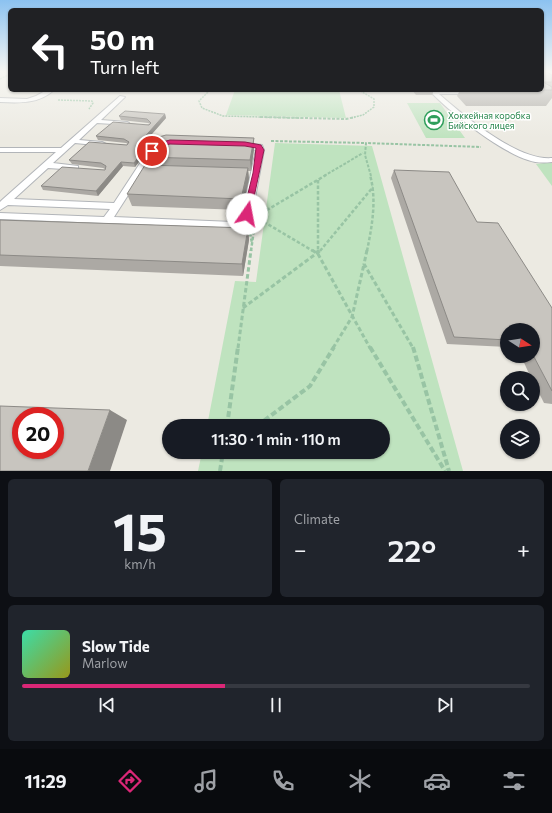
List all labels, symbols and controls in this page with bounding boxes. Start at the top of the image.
text: 50 m [90,22,155,56]
icon: left [24,24,76,76]
text: Turn left [90,56,159,78]
sports icon: Хоккейная коробка Бийского лицея [423,109,445,131]
place label: Хоккейная коробка Бийского лицея [448,110,531,131]
pin [135,134,169,168]
icon: arrive [141,140,163,162]
position arrow [226,193,268,235]
north arrow [500,323,540,363]
map controls [500,323,540,459]
button: search [500,371,540,411]
speed limit sign: 20 [12,407,64,459]
button: layers [500,419,540,459]
text: 11:30 · 1 min · 110 m [211,430,341,448]
text: 15 [113,498,167,562]
text: Climate [294,511,340,527]
text: 22° [387,531,436,568]
text: − [294,536,307,563]
text: + [517,536,530,563]
text: km/h [124,556,156,572]
text: Slow Tide [82,637,150,655]
text: Marlow [82,655,128,671]
icon: previous [96,694,118,716]
icon: pause [265,694,287,716]
icon: next [434,694,456,716]
icon: directions [116,767,144,795]
icon: music [192,767,220,795]
icon: phone [269,767,297,795]
icon: climate [346,767,374,795]
icon: car [423,767,451,795]
icon: filters [500,767,528,795]
text: 11:29 [24,770,67,792]

